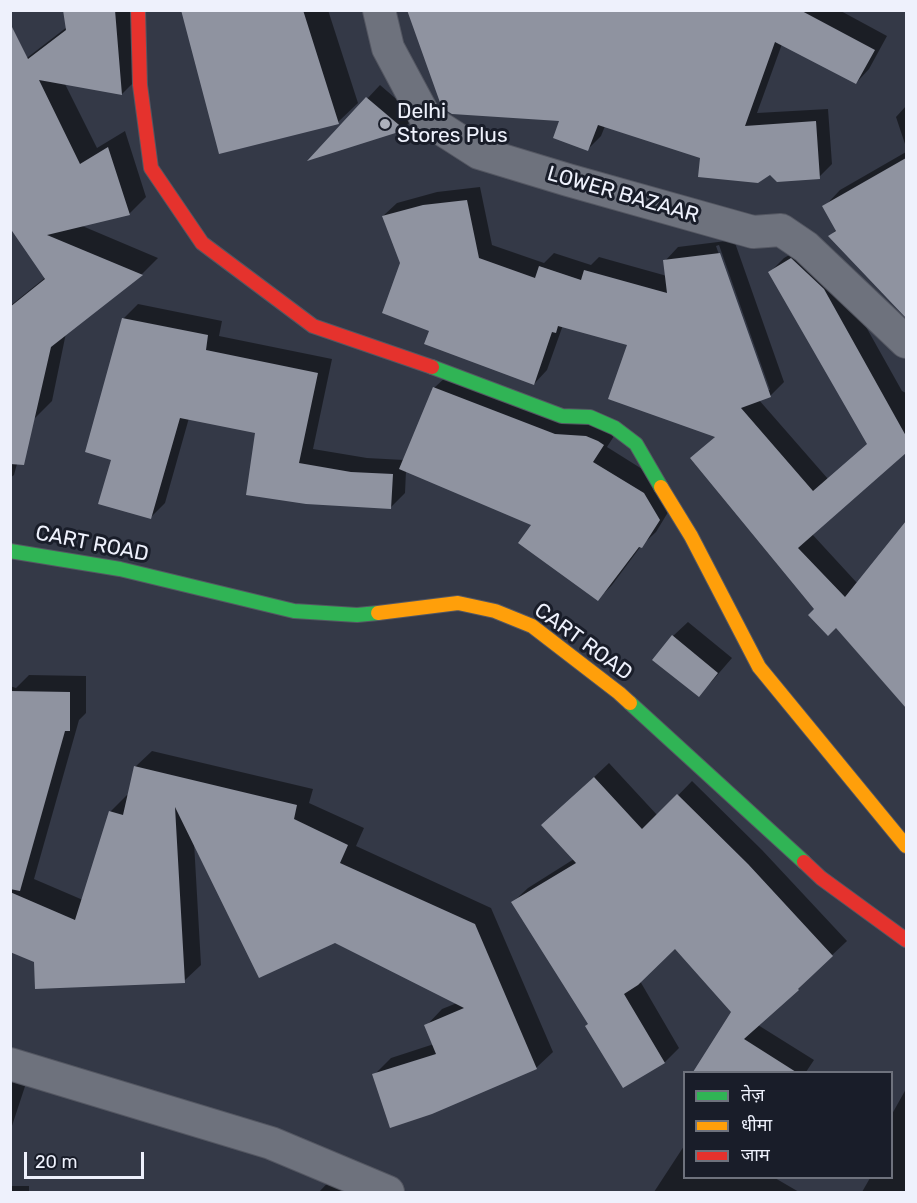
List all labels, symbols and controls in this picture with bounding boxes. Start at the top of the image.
place label: Delhi Stores Plus [397,99,508,149]
marker: Delhi Stores Plus [378,117,392,131]
street label: LOWER BAZAAR [544,161,702,229]
street label: CART ROAD [33,521,151,567]
street label: CART ROAD [529,598,637,686]
legend [683,1071,893,1179]
text: तेज़ [741,1084,765,1106]
text: धीमा [741,1114,772,1136]
scale bar [27,1140,147,1178]
text: जाम [741,1144,770,1166]
text: 20 m [35,1151,77,1173]

